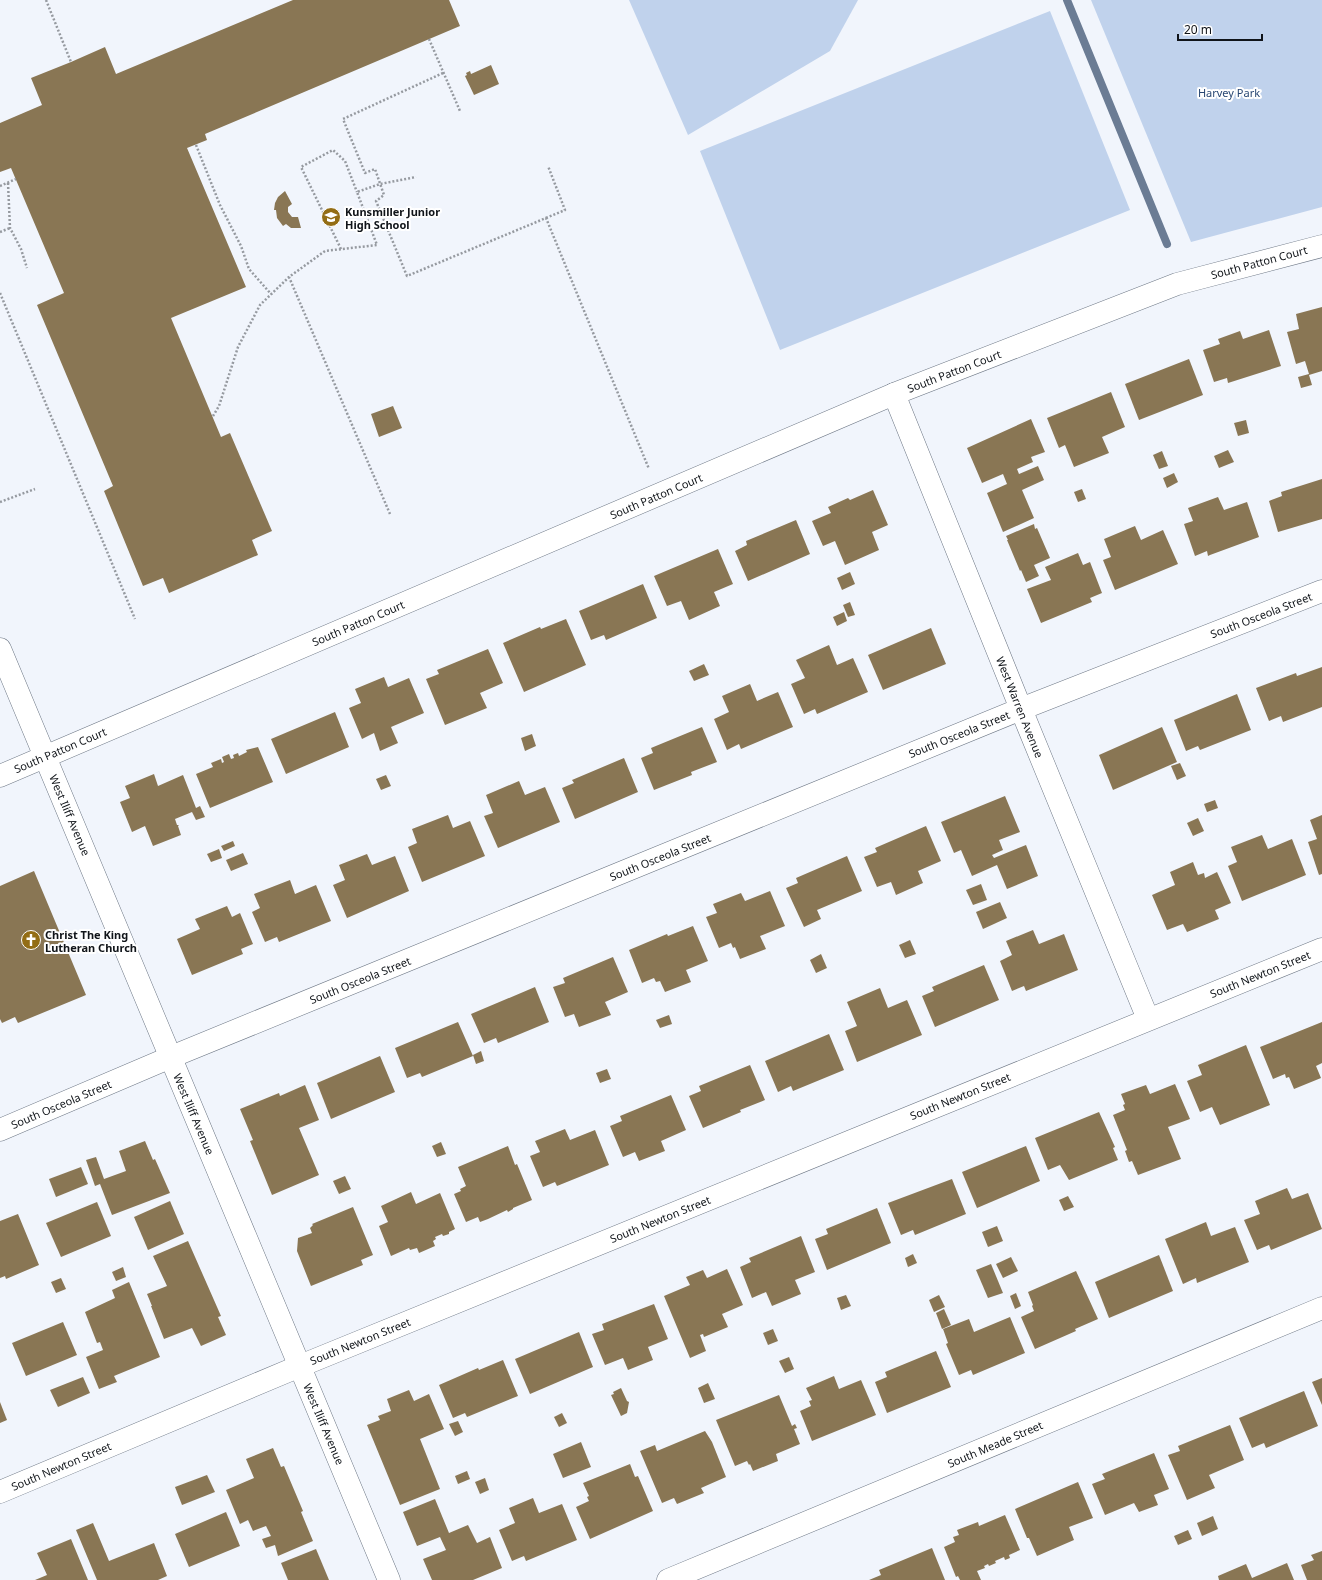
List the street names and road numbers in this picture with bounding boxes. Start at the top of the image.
street label: South Patton Court [1209,242,1309,282]
street label: South Patton Court [905,346,1003,396]
street label: South Patton Court [607,470,705,522]
street label: South Osceola Street [1208,589,1314,641]
street label: South Patton Court [309,597,407,649]
street label: West Warren Avenue [993,654,1047,760]
street label: South Osceola Street [906,707,1012,761]
street label: South Patton Court [11,724,109,776]
street label: West Iliff Avenue [46,772,94,858]
street label: South Osceola Street [607,830,713,884]
street label: South Newton Street [1208,947,1312,1001]
street label: South Osceola Street [307,953,413,1007]
street label: South Newton Street [908,1069,1012,1123]
street label: West Iliff Avenue [170,1071,218,1157]
street label: South Osceola Street [8,1076,114,1132]
street label: South Newton Street [608,1192,712,1246]
street label: South Newton Street [308,1314,412,1368]
street label: West Iliff Avenue [300,1381,348,1467]
street label: South Meade Street [945,1417,1045,1471]
street label: South Newton Street [9,1438,113,1494]

